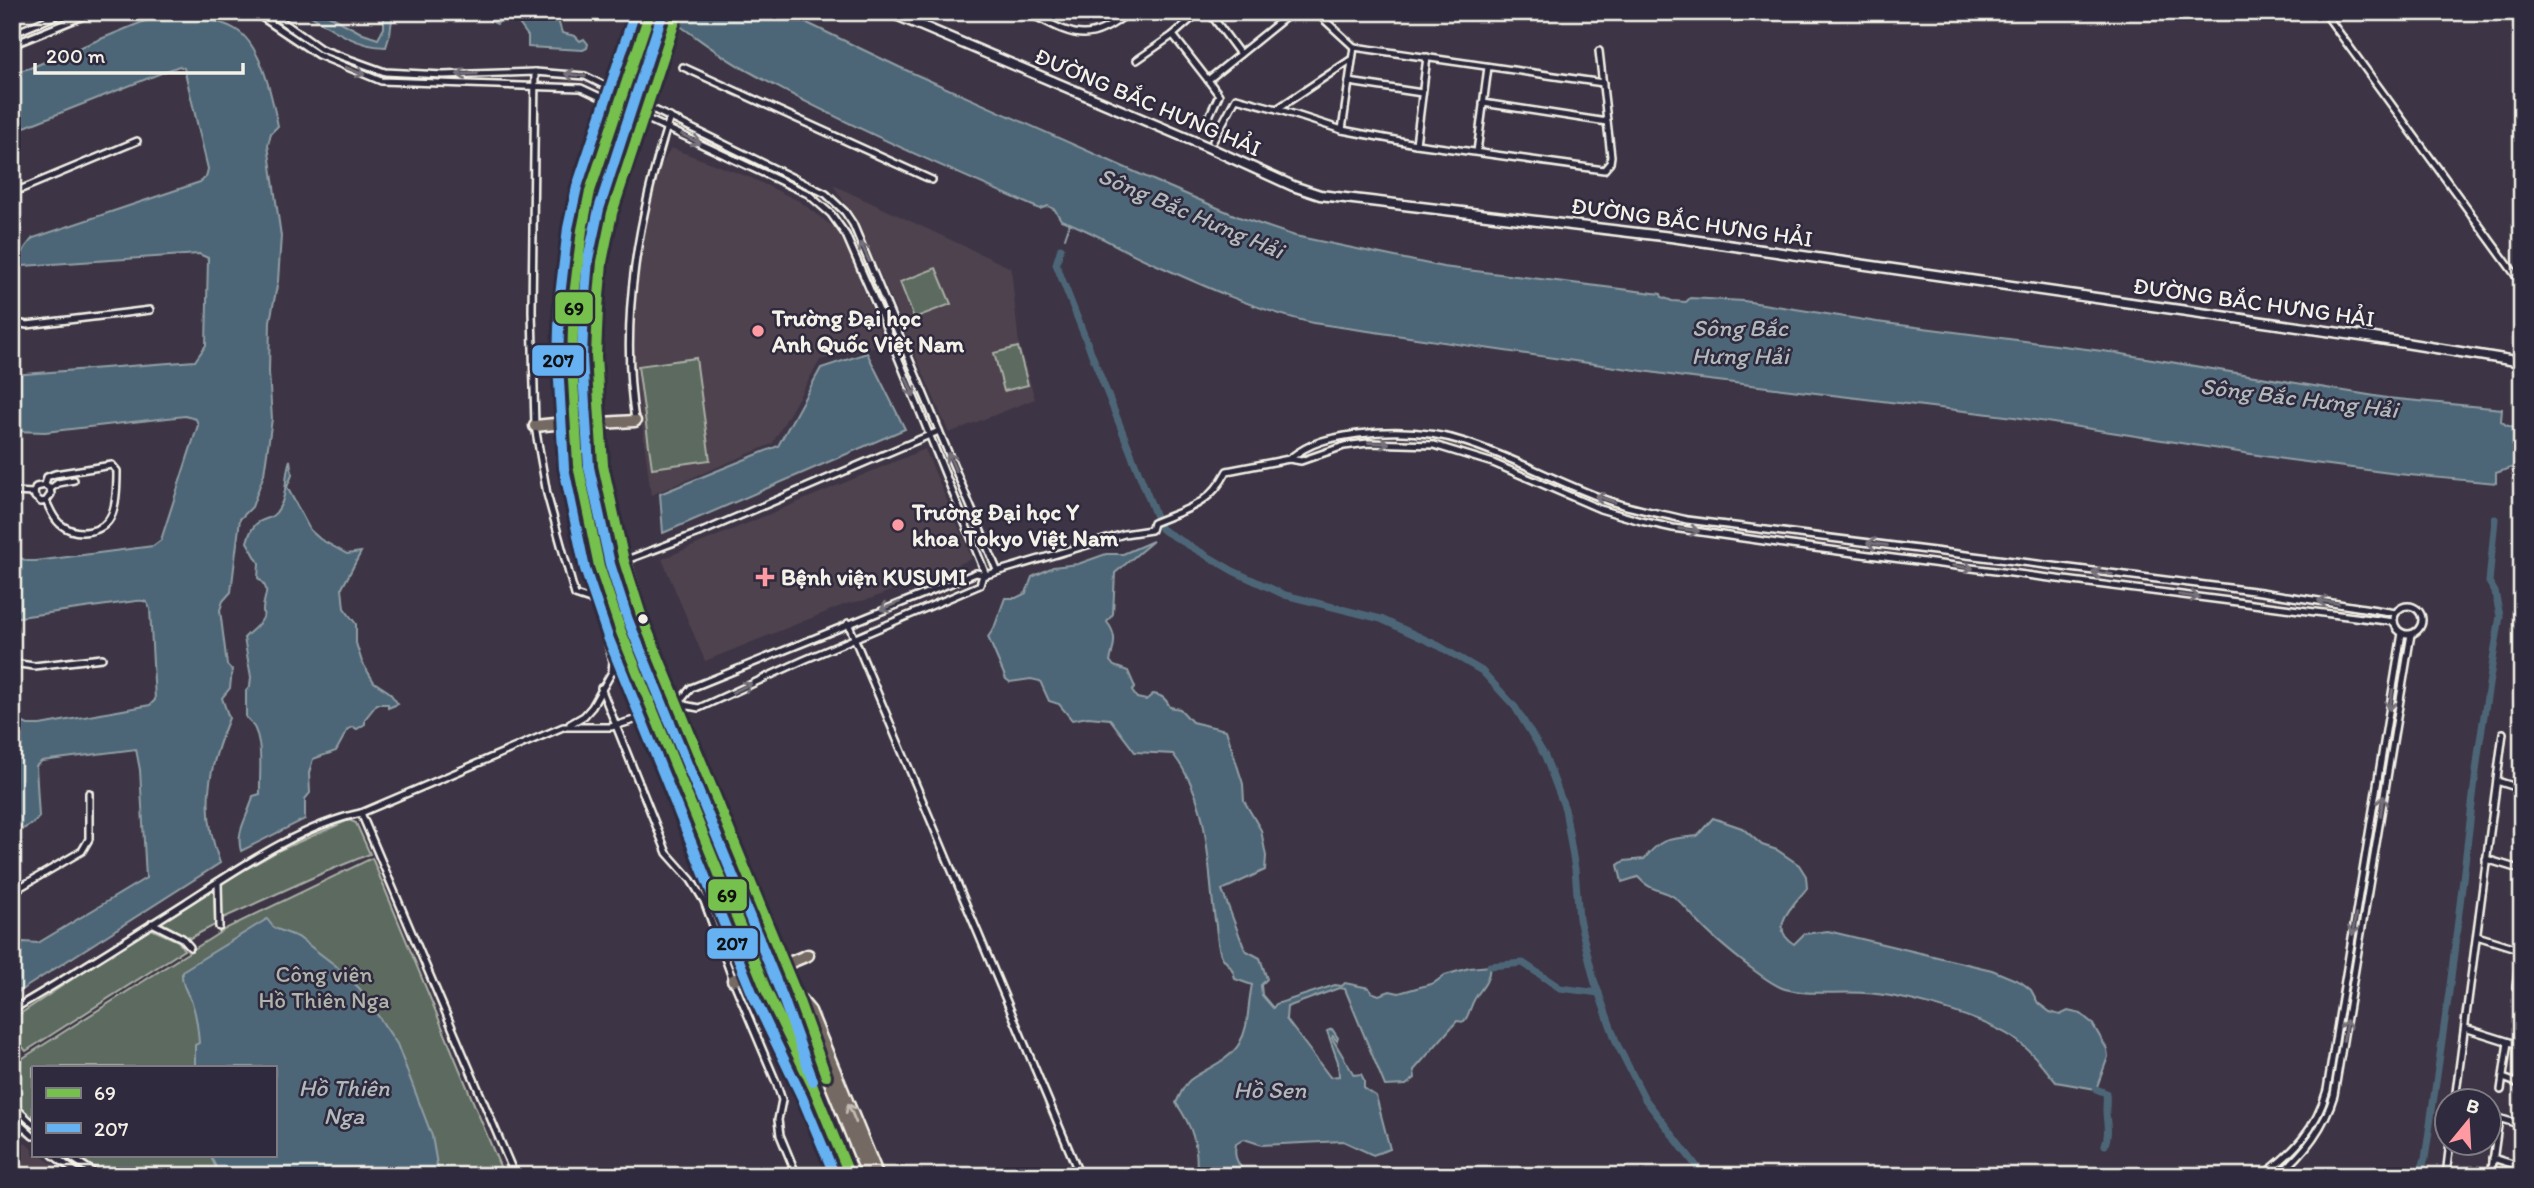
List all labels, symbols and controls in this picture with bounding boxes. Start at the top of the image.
scale bar [35,32,243,76]
street label: ĐƯỜNG BẮC HƯNG HẢI [1030,42,1266,162]
text: 200 m [46,43,106,68]
one-way arrow [343,66,365,79]
one-way arrow [456,68,479,81]
one-way arrow [564,69,586,82]
one-way arrow [680,133,701,147]
water label: Sông Bắc Hưng Hải [1094,160,1291,266]
street label: ĐƯỜNG BẮC HƯNG HẢI [1570,191,1814,253]
one-way arrow [858,242,871,263]
street label: ĐƯỜNG BẮC HƯNG HẢI [2132,271,2376,333]
line badge: 69 [554,291,594,325]
text: 69 [564,297,584,320]
place label: Trường Đại học Anh Quốc Việt Nam [771,304,965,358]
water label: Sông Bắc Hưng Hải [1691,313,1791,370]
marker: Trường Đại học Anh Quốc Việt Nam [750,323,766,339]
line badge: 207 [531,344,585,377]
text: 207 [542,349,574,372]
water label: Sông Bắc Hưng Hải [2199,371,2402,424]
one-way arrow [904,376,917,397]
one-way arrow [1367,437,1390,450]
one-way arrow [945,452,958,474]
one-way arrow [1594,492,1616,504]
place label: Trường Đại học Y khoa Tokyo Việt Nam [911,498,1119,552]
marker: Trường Đại học Y khoa Tokyo Việt Nam [890,517,906,533]
one-way arrow [1678,524,1700,537]
one-way arrow [1866,538,1889,551]
one-way arrow [1952,561,1974,574]
place label: Bệnh viện KUSUMI [781,563,967,591]
one-way arrow [2092,566,2114,579]
marker: Bệnh viện KUSUMI [755,567,775,587]
one-way arrow [2177,590,2200,603]
one-way arrow [2317,595,2340,608]
one-way arrow [879,600,901,613]
unlabelled marker [636,612,650,626]
one-way arrow [730,681,752,694]
one-way arrow [2384,689,2397,711]
one-way arrow [2376,795,2389,818]
line badge: 69 [707,878,748,912]
text: 69 [717,884,737,907]
one-way arrow [2347,913,2360,936]
line badge: 207 [706,927,759,960]
text: 207 [716,932,748,955]
park label: Công viên Hồ Thiên Nga [258,960,390,1014]
one-way arrow [2339,1019,2352,1042]
legend [32,1066,276,1156]
water label: Hồ Thiên Nga [298,1073,390,1130]
water label: Hồ Sen [1234,1075,1307,1104]
text: 69 [94,1080,116,1105]
north arrow [2432,1086,2502,1156]
text: B [2464,1093,2482,1119]
one-way arrow [845,1102,858,1124]
text: 207 [94,1116,128,1141]

